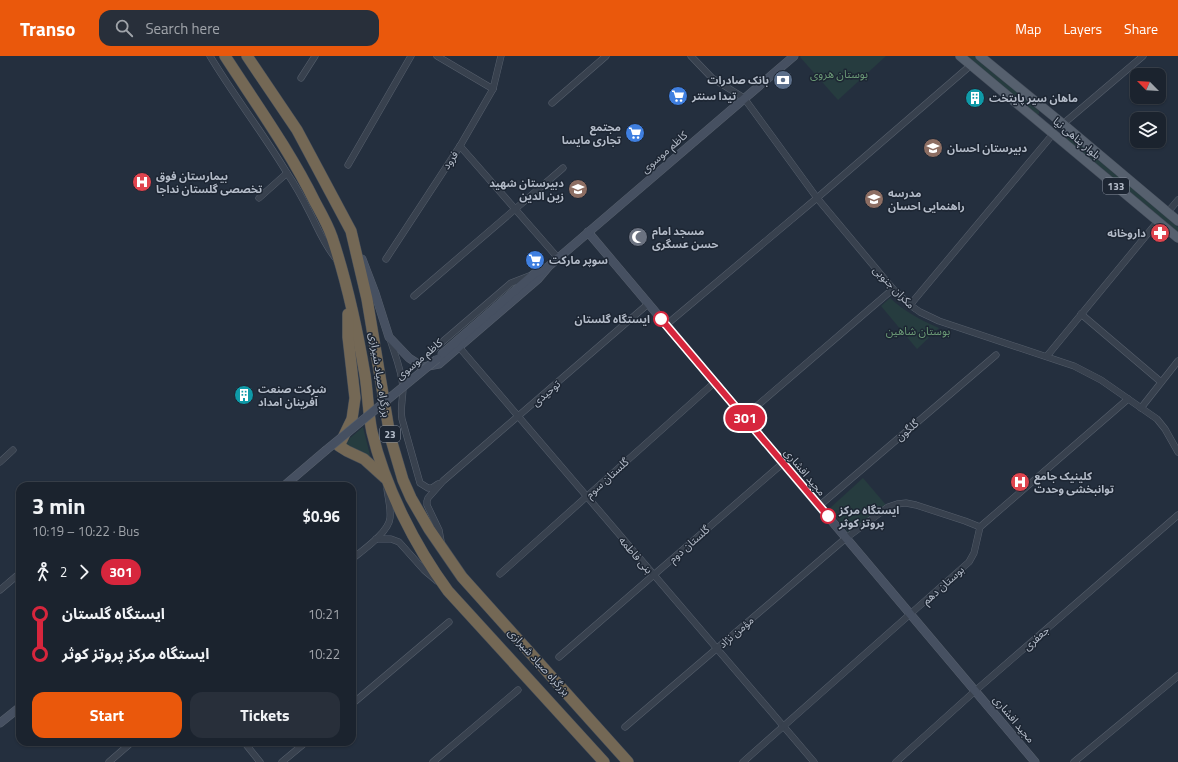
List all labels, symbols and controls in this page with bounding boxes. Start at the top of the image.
search box [99,10,379,46]
text: Transo [20,14,75,43]
icon: search [113,17,135,39]
text: Search here [145,17,220,40]
text: Map [1015,18,1041,39]
text: Layers [1063,18,1102,39]
text: Share [1124,18,1158,39]
park label: بوستان هروی [810,66,868,82]
north arrow [1130,68,1166,104]
map controls [1130,68,1166,148]
bank icon: بانک صادرات [772,69,794,91]
place label: بانک صادرات [707,72,769,88]
supermarket icon: تیدا سنتر [667,85,689,107]
building icon: ماهان سیر پایتخت [964,87,986,109]
place label: تیدا سنتر [691,88,736,104]
place label: ماهان سیر پایتخت [989,90,1078,106]
button: layers [1130,112,1166,148]
street label: بلوار پناهی نیا [1050,113,1104,163]
place label: مجتمع تجاری مايسا [562,119,621,148]
supermarket icon: مجتمع تجاری مايسا [624,122,646,144]
street label: کاظم موسوی [637,127,692,177]
school or university icon: دبیرستان احسان [922,137,944,159]
place label: دبیرستان احسان [947,140,1027,156]
street label: فرود [438,147,462,173]
place label: بیمارستان فوق تخصصی گلستان نداجا [156,168,262,197]
hospital icon: بیمارستان فوق تخصصی گلستان نداجا [131,171,153,193]
place label: دبیرستان شهید زین الدین [489,175,564,204]
school or university icon: دبیرستان شهید زین الدین [567,178,589,200]
road number: 133 [1103,178,1129,194]
place label: مدرسه راهنمایی احسان [888,185,965,214]
school or university icon: مدرسه راهنمایی احسان [863,188,885,210]
pharmacy icon: داروخانه [1149,222,1171,244]
place label: مسجد امام حسن عسگری [652,223,718,252]
place label: داروخانه [1107,225,1146,241]
mosque icon: مسجد امام حسن عسگری [627,226,649,248]
supermarket icon: سوپر مارکت [524,249,546,271]
place label: سوپر مارکت [549,252,608,268]
street label: مکران جنوبی [869,262,919,312]
place label: ایستگاه گلستان [575,311,650,327]
marker: ایستگاه گلستان [653,311,669,327]
park label: بوستان شاهین [886,323,950,339]
street label: بزرگراه صیاد شیرازی [365,331,395,419]
street label: کاظم موسوی [392,334,447,384]
street label: توحیدی [528,376,564,410]
place label: شرکت صنعت آفرینان امداد [258,381,327,410]
building icon: شرکت صنعت آفرینان امداد [233,384,255,406]
line badge: 301 [722,405,768,431]
text: 301 [733,407,757,428]
street label: گلگون [892,415,923,445]
road number: 23 [380,426,400,442]
street label: مجید افشاری [780,445,830,499]
street label: گلستان سوم [582,454,633,502]
place label: کلینیک جامع توانبخشی وحدت [1034,468,1114,497]
hospital icon: کلینیک جامع توانبخشی وحدت [1009,471,1031,493]
text: 3 min [32,489,85,523]
place label: ایستگاه مرکز پروتز کوثر [838,502,899,531]
text: $0.96 [303,505,340,528]
marker: ایستگاه مرکز پروتز کوثر [820,508,836,524]
text: 10:19 – 10:22 · Bus [32,521,139,541]
street label: گلستان دوم [665,521,713,566]
street label: بنی فاطمه [615,533,657,577]
icon: walk [32,561,54,583]
icon: forward [73,561,95,583]
text: 301 [109,561,133,582]
text: 2 [60,562,67,582]
street label: بوستان دهم [918,562,968,609]
text: ایستگاه گلستان [62,602,165,625]
text: 10:21 [308,604,340,624]
street label: مؤمن نژاد [715,612,757,652]
street label: جعفری [1019,622,1053,654]
street label: بزرگراه صیاد شیرازی [504,625,574,699]
text: ایستگاه مرکز پروتز کوثر [62,642,209,665]
text: 10:22 [308,644,340,664]
button: Start [32,692,182,738]
button: Tickets [190,692,340,738]
street label: مجید افشاری [989,692,1039,746]

